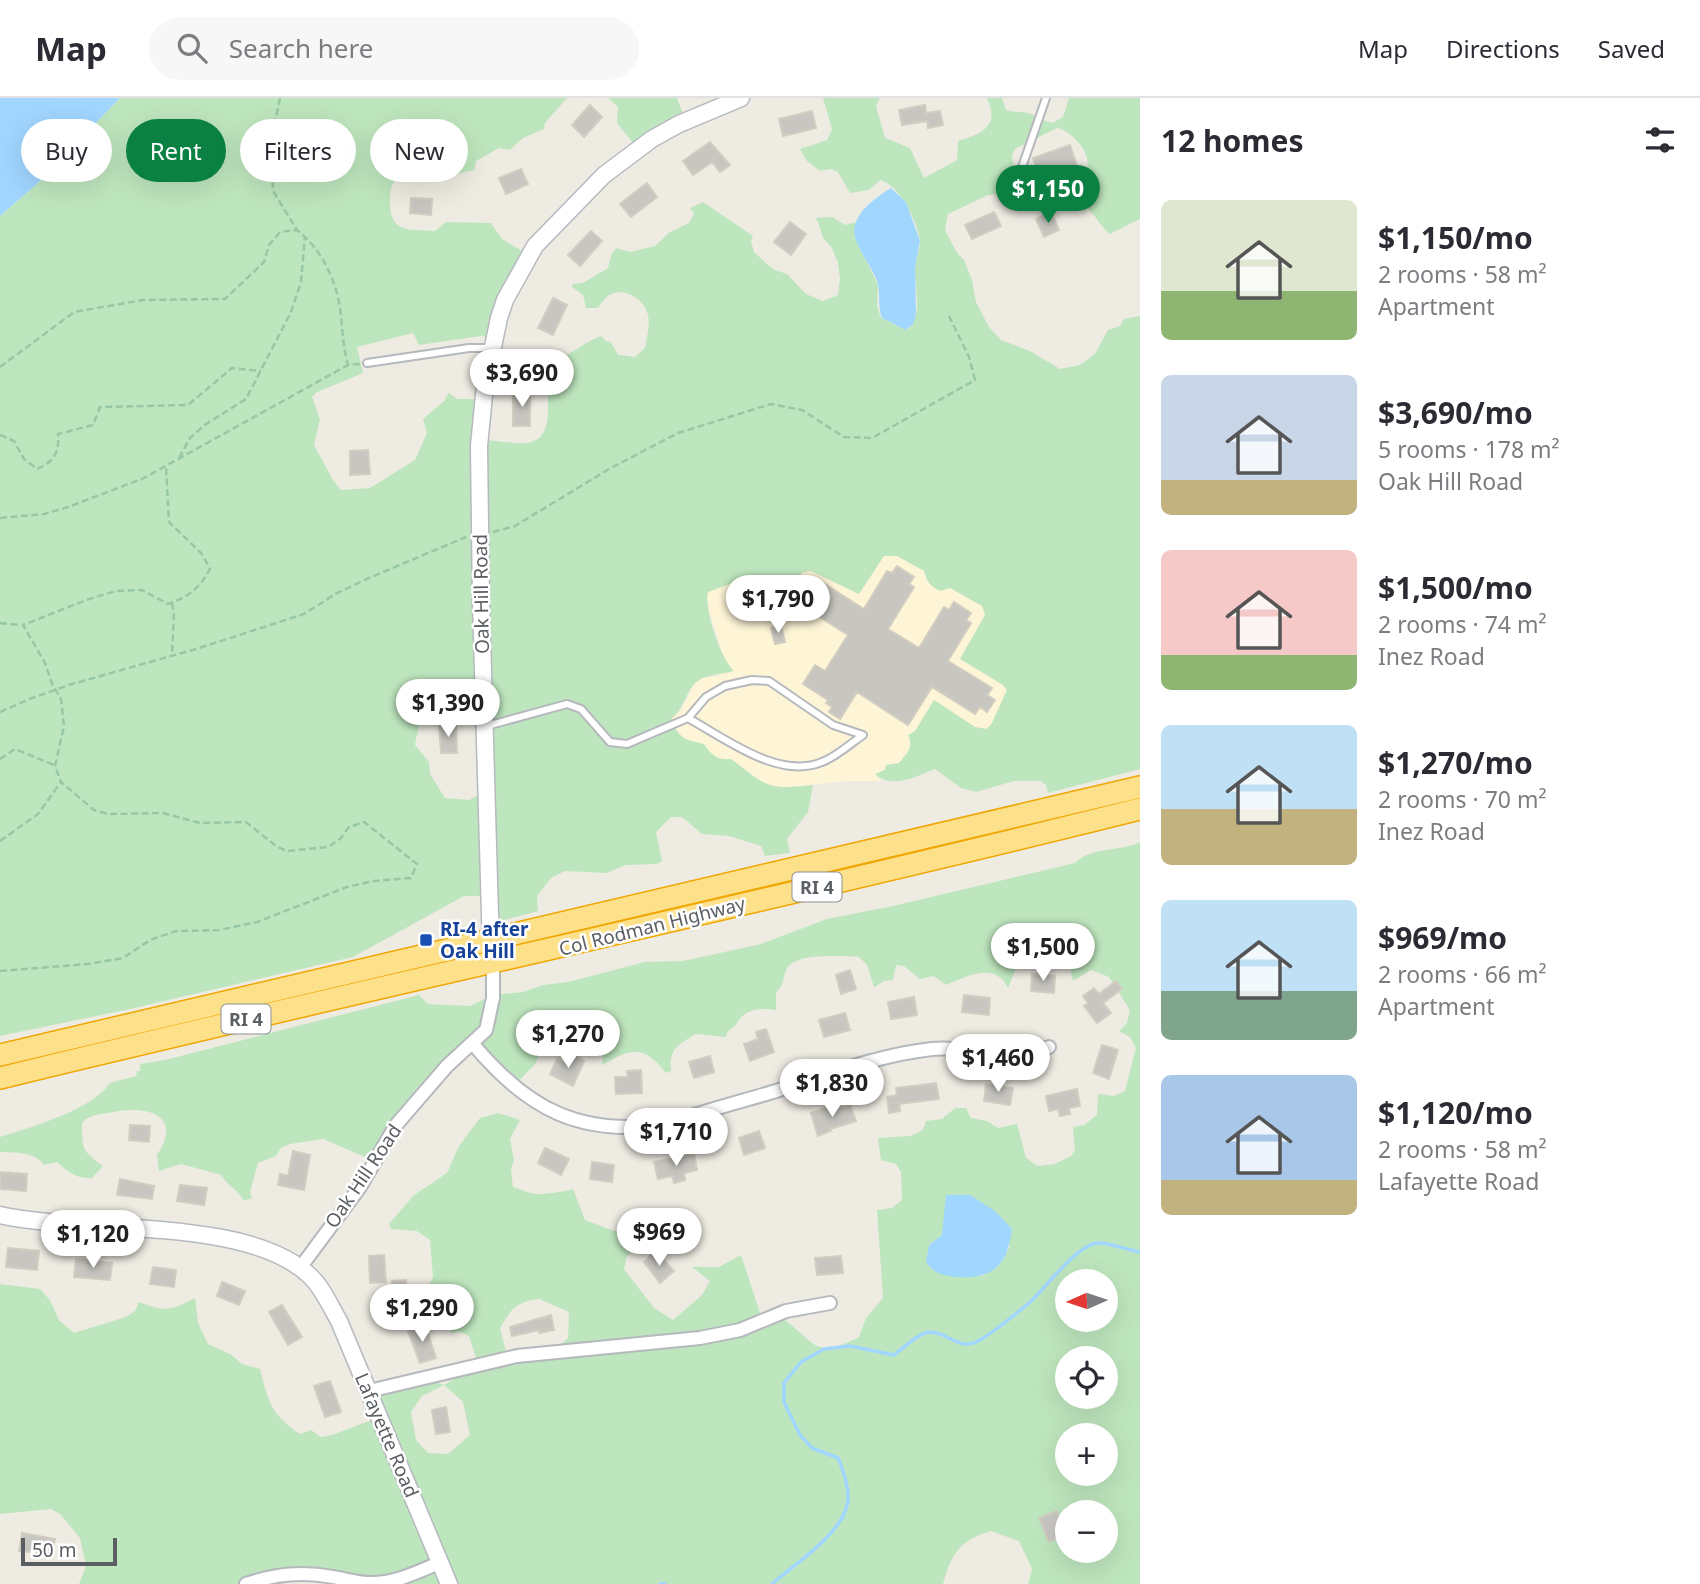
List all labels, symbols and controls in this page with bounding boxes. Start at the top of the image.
search box [149,17,639,80]
text: Map [35,26,107,71]
icon: search [173,29,211,67]
text: Search here [229,30,373,66]
text: Map [1358,32,1408,65]
text: Directions [1446,32,1560,65]
text: Saved [1598,32,1665,65]
chip: Buy [21,119,112,182]
chip: Rent [126,119,226,182]
chip: Filters [240,119,356,182]
chip: New [370,119,468,182]
text: 12 homes [1161,120,1304,161]
icon: filters [1641,121,1679,159]
pin: $1,150 [991,166,1105,225]
text: $1,150 [1012,172,1084,204]
text: $1,150/mo [1378,217,1533,258]
icon: home [1217,228,1301,312]
text: 2 rooms · 58 m² [1378,258,1547,290]
text: Apartment [1378,290,1495,322]
pin: $3,690 [465,350,579,409]
text: $3,690 [486,356,558,388]
text: $3,690/mo [1378,392,1533,433]
icon: home [1217,403,1301,487]
text: 5 rooms · 178 m² [1378,433,1560,465]
text: Oak Hill Road [1378,465,1523,497]
street label: Oak Hill Road [467,534,495,654]
text: $1,500/mo [1378,567,1533,608]
pin: $1,790 [721,575,835,635]
icon: home [1217,578,1301,662]
text: $1,790 [742,582,814,614]
text: 2 rooms · 74 m² [1378,608,1547,640]
text: Inez Road [1378,640,1485,672]
pin: $1,390 [391,680,505,739]
text: $1,390 [412,686,484,718]
text: $1,270/mo [1378,742,1533,783]
icon: home [1217,753,1301,837]
text: 2 rooms · 70 m² [1378,783,1547,815]
text: Inez Road [1378,815,1485,847]
road number: RI 4 [792,872,842,902]
street label: Col Rodman Highway [556,890,748,962]
place label: RI-4 after Oak Hill [440,916,529,964]
text: $969/mo [1378,917,1507,958]
pin: $1,500 [986,924,1100,983]
icon: home [1217,928,1301,1012]
text: $1,500 [1007,930,1079,962]
marker: RI-4 after Oak Hill [418,932,434,948]
text: 2 rooms · 66 m² [1378,958,1547,990]
text: Apartment [1378,990,1495,1022]
road number: RI 4 [222,1004,270,1034]
pin: $1,270 [511,1010,625,1070]
text: $1,270 [532,1017,604,1049]
pin: $1,460 [941,1034,1055,1094]
text: $1,460 [962,1041,1034,1073]
pin: $1,830 [775,1060,889,1119]
text: $1,830 [796,1066,868,1098]
text: $1,120/mo [1378,1092,1533,1133]
icon: home [1217,1103,1301,1187]
pin: $1,710 [619,1108,733,1168]
text: $1,710 [640,1115,712,1147]
street label: Oak Hill Road [319,1119,407,1233]
text: 2 rooms · 58 m² [1378,1133,1547,1165]
text: Lafayette Road [1378,1165,1539,1197]
pin: $969 [618,1208,700,1268]
pin: $1,120 [36,1210,150,1270]
text: $969 [633,1215,685,1247]
text: $1,120 [57,1217,129,1249]
north arrow [1055,1269,1118,1332]
map controls [1055,1269,1118,1563]
pin: $1,290 [365,1284,479,1344]
text: $1,290 [386,1291,458,1323]
button: locate [1055,1346,1118,1409]
street label: Lafayette Road [349,1369,425,1501]
button: + [1055,1423,1118,1486]
button: − [1055,1500,1118,1563]
scale bar [21,1535,117,1567]
text: 50 m [32,1537,76,1563]

